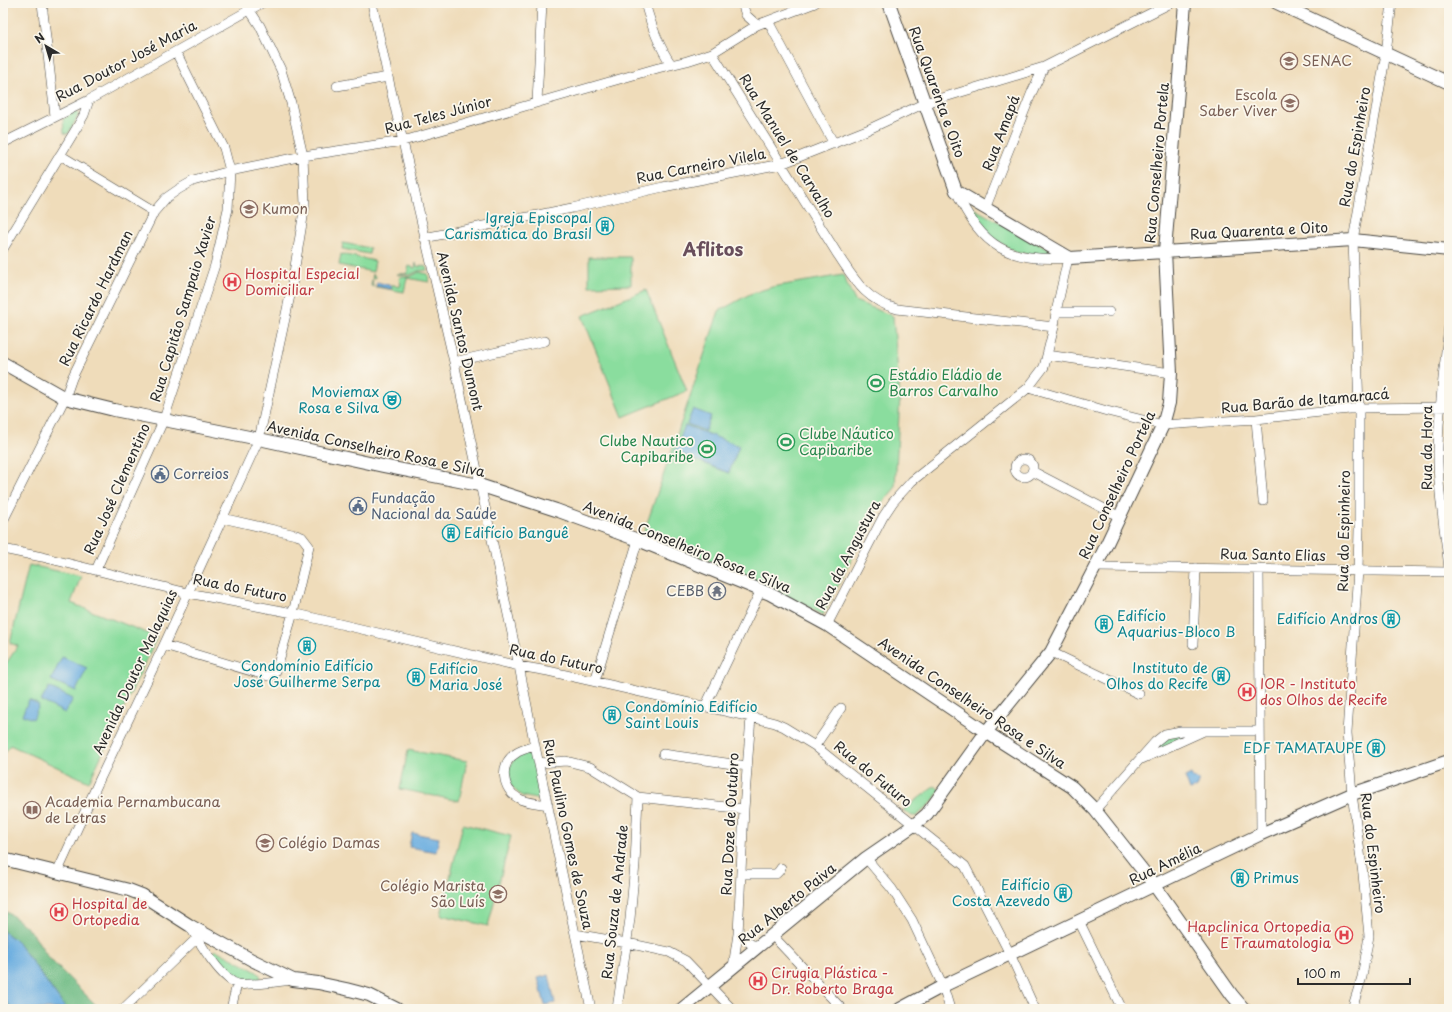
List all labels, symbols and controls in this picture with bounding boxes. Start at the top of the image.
street label: Rua Doutor José Maria [51,14,200,107]
street label: Rua Quarenta e Oito [904,23,971,161]
north arrow [26,26,66,66]
text: N [31,28,48,47]
place label: SENAC [1302,50,1352,71]
school or university icon: SENAC [1279,51,1299,71]
street label: Rua Manuel de Carvalho [734,70,840,222]
street label: Rua Conselheiro Portela [1139,81,1174,244]
place label: Escola Saber Viver [1199,84,1278,121]
street label: Rua do Espinheiro [1334,85,1375,209]
street label: Rua Teles Júnior [382,90,494,139]
street label: Rua Amapá [976,92,1025,174]
school or university icon: Escola Saber Viver [1280,93,1300,113]
street label: Rua Carneiro Vilela [634,143,768,188]
place label: Kumon [262,198,308,219]
school or university icon: Kumon [239,199,259,219]
place label: Igreja Episcopal Carismática do Brasil [444,207,592,244]
street label: Rua Capitão Sampaio Xavier [144,213,221,404]
building icon: Igreja Episcopal Carismática do Brasil [595,216,615,236]
street label: Rua Quarenta e Oito [1189,216,1329,245]
street label: Rua Ricardo Hardman [53,226,138,370]
district label: Aflitos [682,235,743,262]
street label: Avenida Santos Dumont [432,249,489,413]
place label: Hospital Especial Domiciliar [245,263,359,300]
hospital icon: Hospital Especial Domiciliar [222,272,242,292]
place label: Estádio Eládio de Barros Carvalho [889,364,1003,401]
sports icon: Estádio Eládio de Barros Carvalho [866,373,886,393]
place label: Moviemax Rosa e Silva [298,381,379,418]
street label: Rua Barão de Itamaracá [1220,383,1390,418]
theatre icon: Moviemax Rosa e Silva [382,390,402,410]
street label: Rua da Hora [1416,405,1437,490]
street label: Rua Conselheiro Portela [1073,407,1160,562]
street label: Avenida Conselheiro Rosa e Silva [265,415,487,482]
street label: Rua José Clementino [78,420,155,558]
place label: Clube Náutico Capibaribe [799,423,894,460]
place label: Clube Nautico Capibaribe [599,430,694,467]
sports icon: Clube Náutico Capibaribe [776,432,796,452]
sports icon: Clube Nautico Capibaribe [697,439,717,459]
place label: Correios [173,463,229,484]
public building icon: Correios [150,464,170,484]
street label: Rua do Espinheiro [1332,470,1355,592]
place label: Fundação Nacional da Saúde [371,487,497,524]
street label: Avenida Conselheiro Rosa e Silva [580,495,794,598]
public building icon: Fundação Nacional da Saúde [348,496,368,516]
street label: Rua da Angustura [810,496,886,613]
place label: Edifício Banguê [464,522,569,543]
building icon: Edifício Banguê [441,523,461,543]
street label: Rua Santo Elias [1220,543,1326,566]
street label: Rua do Futuro [191,568,289,607]
place label: CEBB [666,580,704,601]
temple icon: CEBB [707,581,727,601]
street label: Avenida Doutor Malaquias [87,586,182,758]
place label: Edifício Aquarius-Bloco B [1117,605,1235,642]
place label: Edifício Andros [1277,608,1378,629]
building icon: Edifício Andros [1381,609,1401,629]
building icon: Edifício Aquarius-Bloco B [1094,614,1114,634]
street label: Avenida Conselheiro Rosa e Silva [874,632,1071,774]
building icon: Condomínio Edifício José Guilherme Serpa [297,636,317,656]
street label: Rua do Futuro [507,638,605,679]
place label: Condomínio Edifício José Guilherme Serpa [234,655,381,692]
place label: Instituto de Olhos do Recife [1106,657,1208,694]
place label: Edifício Maria José [429,658,502,695]
building icon: Instituto de Olhos do Recife [1211,666,1231,686]
building icon: Edifício Maria José [406,667,426,687]
place label: IOR - Instituto dos Olhos de Recife [1260,673,1388,710]
hospital icon: IOR - Instituto dos Olhos de Recife [1237,682,1257,702]
place label: Condomínio Edifício Saint Louis [625,696,758,733]
building icon: Condomínio Edifício Saint Louis [602,705,622,725]
street label: Rua do Futuro [830,735,917,812]
street label: Rua Paulino Gomes de Souza [538,737,599,931]
place label: EDF TAMATAUPE [1243,737,1363,758]
building icon: EDF TAMATAUPE [1366,738,1386,758]
street label: Rua Doze de Outubro [715,752,744,896]
place label: Academia Pernambucana de Letras [45,791,220,828]
street label: Rua do Espinheiro [1356,791,1391,915]
library icon: Academia Pernambucana de Letras [22,800,42,820]
street label: Rua Souza de Andrade [596,824,633,980]
place label: Colégio Damas [278,832,380,853]
school or university icon: Colégio Damas [255,833,275,853]
street label: Rua Amélia [1125,837,1205,890]
street label: Rua Alberto Paiva [733,857,840,950]
place label: Primus [1253,867,1299,888]
building icon: Primus [1230,868,1250,888]
place label: Edifício Costa Azevedo [952,874,1050,911]
place label: Colégio Marista São Luís [380,875,485,912]
building icon: Edifício Costa Azevedo [1053,883,1073,903]
school or university icon: Colégio Marista São Luís [488,884,508,904]
place label: Hospital de Ortopedia [72,893,147,930]
hospital icon: Hospital de Ortopedia [49,902,69,922]
place label: Hapclinica Ortopedia E Traumatologia [1187,916,1331,953]
hospital icon: Hapclinica Ortopedia E Traumatologia [1334,925,1354,945]
scale bar [1298,960,1410,986]
place label: Cirugia Plástica - Dr. Roberto Braga [771,962,894,999]
text: 100 m [1304,964,1341,982]
hospital icon: Cirugia Plástica - Dr. Roberto Braga [748,971,768,991]

